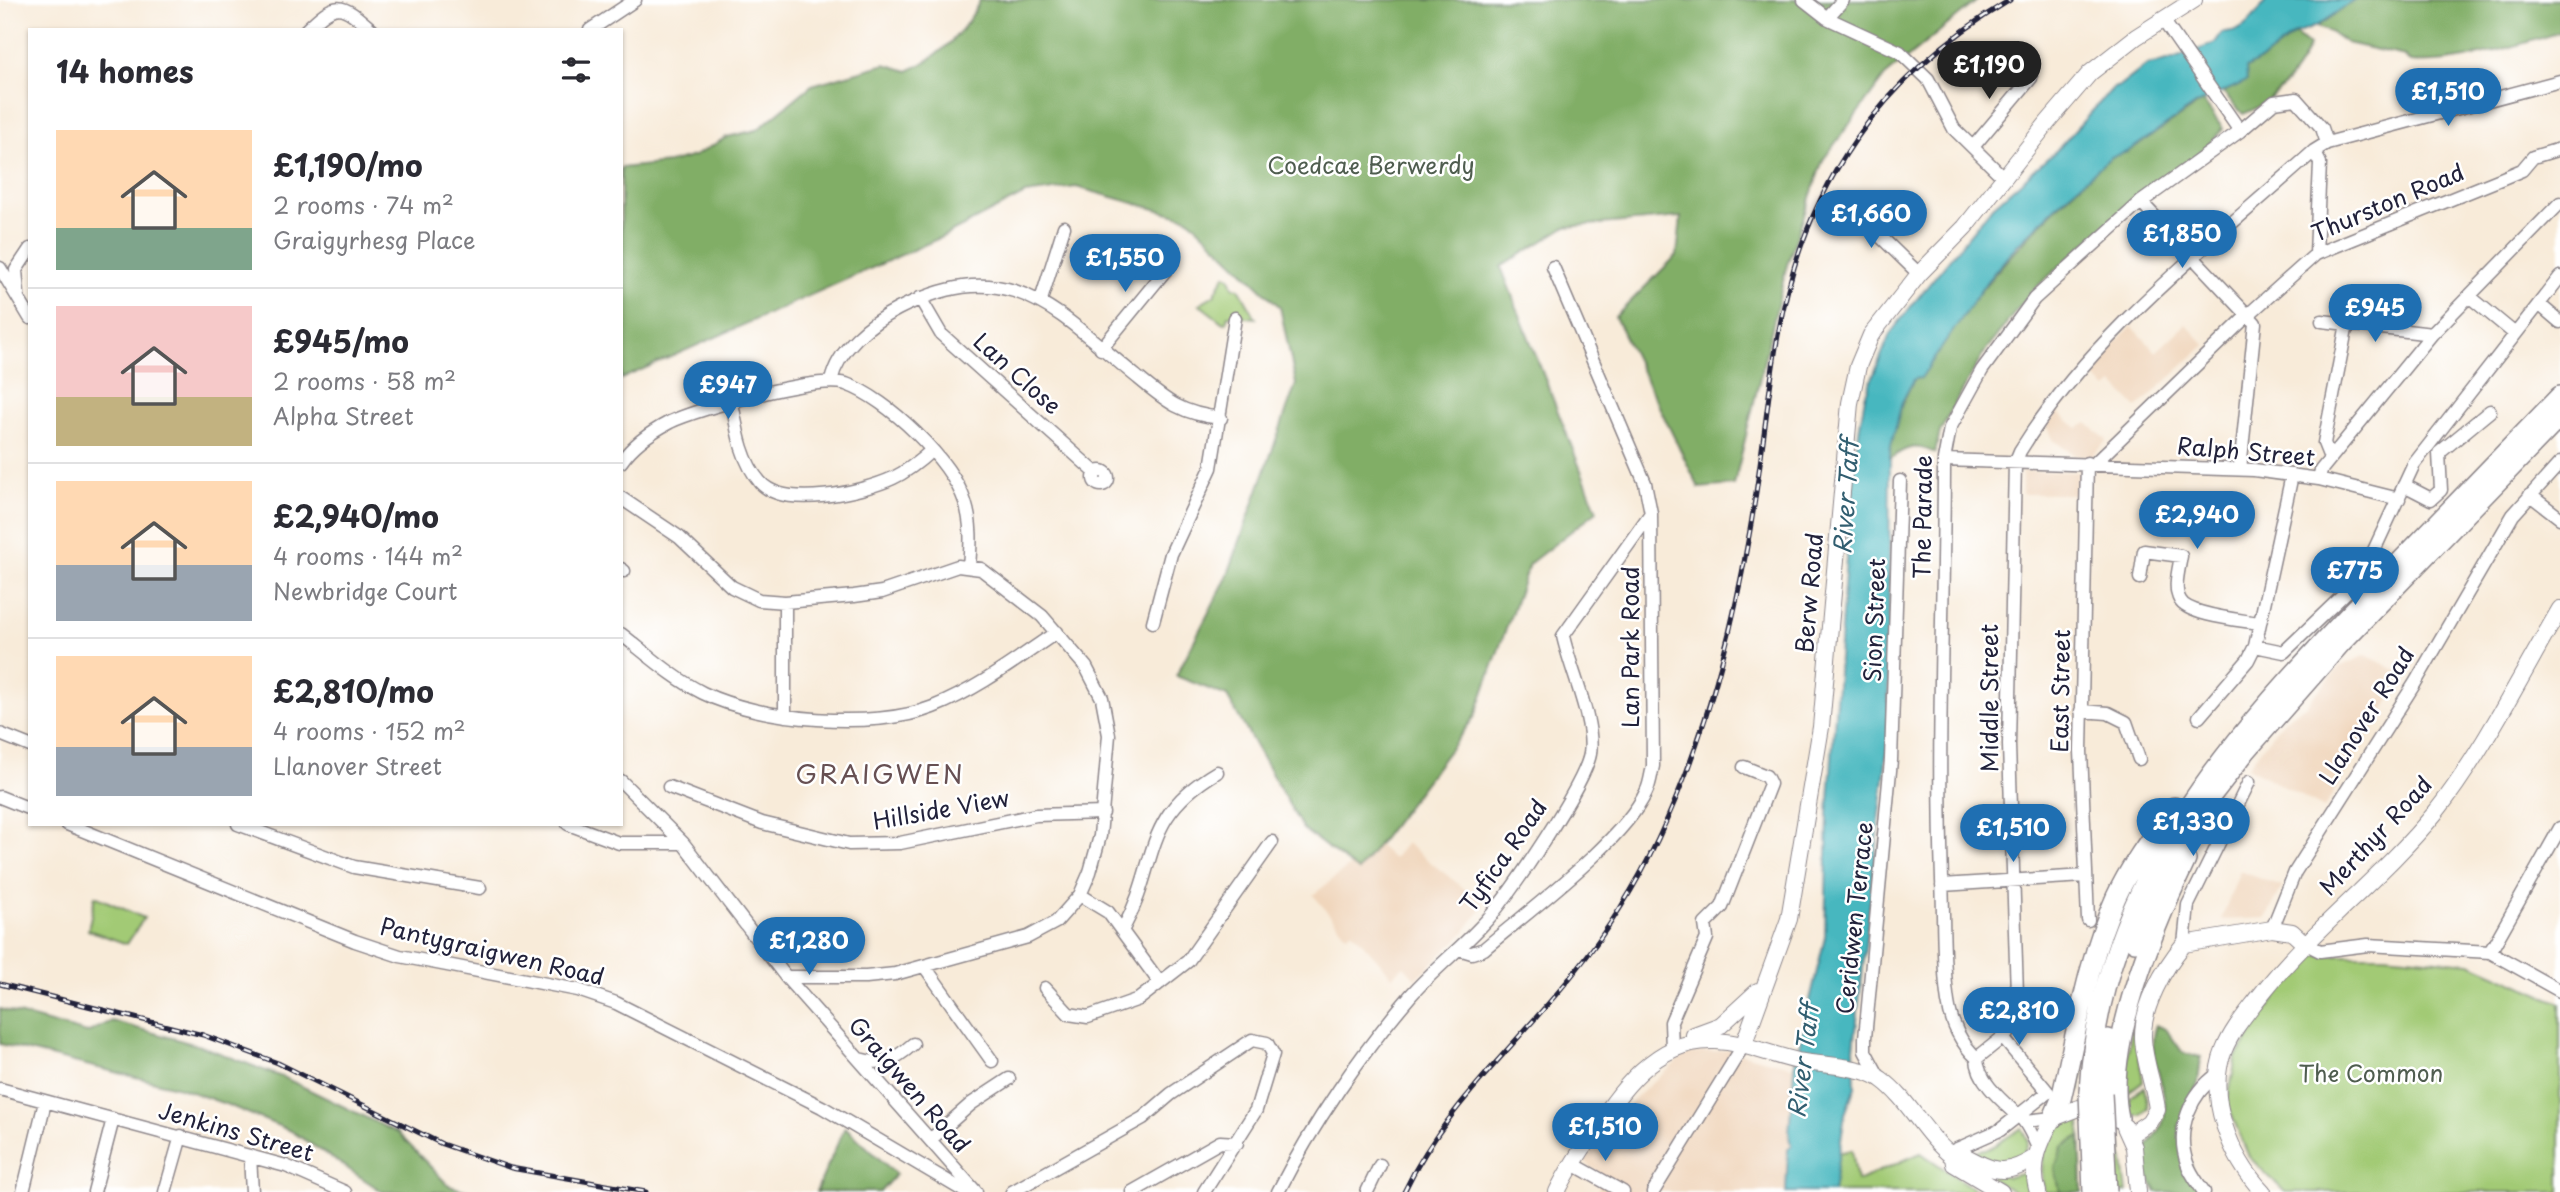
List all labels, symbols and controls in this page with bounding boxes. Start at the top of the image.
pin: £1,190 [1932,42,2046,101]
text: £1,190 [1953,46,2025,81]
text: 14 homes [56,48,194,93]
icon: filters [557,51,595,89]
pin: £1,510 [2391,68,2505,128]
text: £1,510 [2411,73,2485,108]
text: £1,190/mo [273,142,423,187]
park label: Coedcae Berwerdy [1267,147,1475,182]
street label: Thurston Road [2306,154,2469,250]
icon: home [112,158,196,242]
text: 2 rooms · 74 m² [273,187,454,222]
pin: £1,660 [1814,190,1928,250]
text: £1,660 [1831,195,1911,230]
pin: £1,850 [2125,210,2239,270]
text: £1,850 [2143,215,2221,250]
text: Graigyrhesg Place [273,222,476,257]
pin: £1,550 [1068,234,1182,294]
text: £1,550 [1086,239,1164,274]
pin: £945 [2334,284,2416,344]
text: £945 [2345,289,2405,324]
text: £945/mo [273,318,409,363]
street label: Lan Close [966,324,1070,422]
icon: home [112,334,196,418]
pin: £947 [687,362,769,421]
text: 2 rooms · 58 m² [273,363,456,398]
text: £947 [699,366,757,401]
text: Alpha Street [273,398,414,433]
street label: Ralph Street [2176,427,2317,474]
water label: River Taff [1823,432,1867,555]
street label: The Parade [1903,455,1940,579]
pin: £2,940 [2140,491,2254,551]
text: £2,940/mo [273,493,439,538]
text: £2,940 [2155,496,2239,531]
icon: home [112,509,196,593]
street label: Berw Road [1786,531,1831,655]
text: 4 rooms · 144 m² [273,538,463,573]
pin: £775 [2314,548,2396,607]
text: £775 [2327,552,2383,587]
street label: Sion Street [1854,557,1893,682]
street label: Lan Park Road [1612,566,1647,728]
text: Newbridge Court [273,573,458,608]
street label: Middle Street [1971,624,2006,772]
street label: East Street [2041,629,2078,753]
street label: Llanover Road [2309,639,2422,791]
text: £2,810/mo [273,668,434,713]
icon: home [112,684,196,768]
text: 4 rooms · 152 m² [273,713,466,748]
text: Llanover Street [273,748,442,783]
district label: GRAIGWEN [795,754,965,793]
street label: Merthyr Road [2310,767,2440,903]
street label: Hillside View [870,779,1012,838]
street label: Tyfica Road [1451,791,1555,919]
pin: £1,330 [2136,798,2250,858]
text: £1,330 [2153,803,2233,838]
pin: £1,510 [1956,804,2070,864]
text: £1,510 [1976,809,2050,844]
street label: Ceridwen Terrace [1826,820,1881,1016]
street label: Pantygraigwen Road [377,908,608,993]
pin: £1,280 [752,918,866,977]
text: £1,280 [769,922,849,957]
pin: £2,810 [1962,988,2076,1047]
text: £2,810 [1979,992,2059,1027]
water label: River Taff [1777,995,1828,1120]
street label: Graigwen Road [841,1008,979,1160]
park label: The Common [2299,1055,2443,1090]
street label: Jenkins Street [155,1092,318,1169]
pin: £1,510 [1548,1104,1662,1163]
text: £1,510 [1568,1108,1642,1143]

